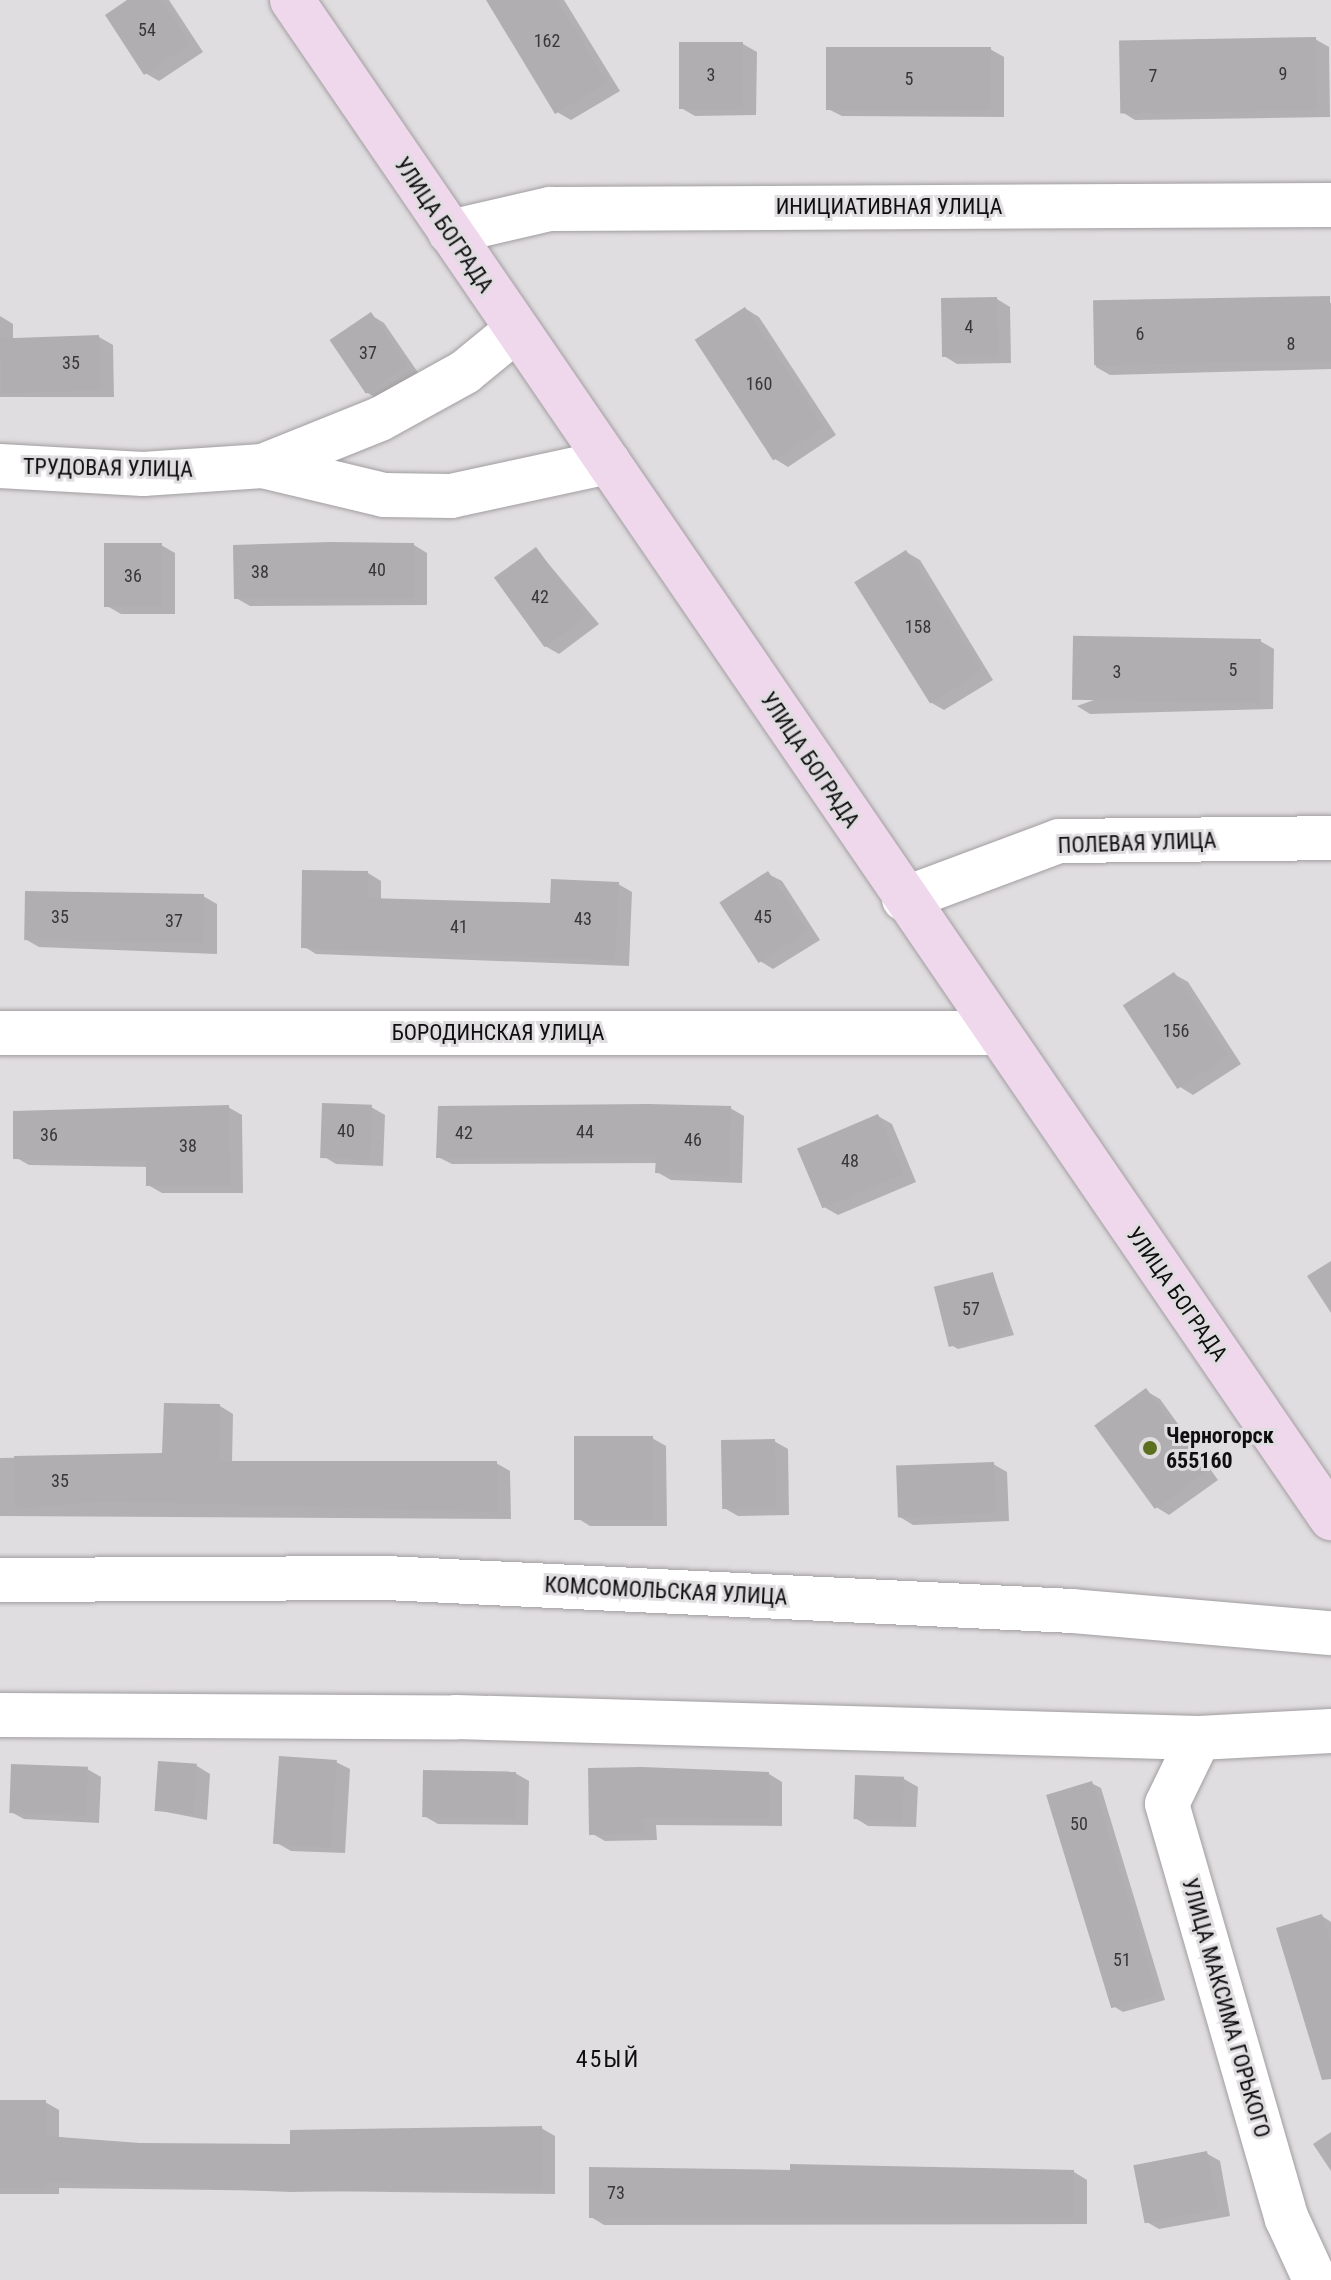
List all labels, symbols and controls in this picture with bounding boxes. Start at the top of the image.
house number: 54 [138,19,156,41]
house number: 162 [534,30,560,52]
house number: 9 [1279,63,1287,85]
house number: 3 [707,64,715,86]
house number: 7 [1149,65,1157,87]
house number: 5 [905,68,913,90]
street label: УЛИЦА БОГРАДА [389,152,499,298]
street label: ИНИЦИАТИВНАЯ УЛИЦА [776,194,1002,220]
house number: 4 [965,316,973,338]
house number: 6 [1136,323,1144,345]
house number: 8 [1287,333,1295,355]
house number: 37 [359,342,377,364]
house number: 35 [62,352,80,374]
house number: 160 [746,373,772,395]
street label: ТРУДОВАЯ УЛИЦА [23,453,193,483]
house number: 40 [368,559,386,581]
house number: 38 [251,561,269,583]
house number: 36 [124,565,142,587]
house number: 42 [531,586,549,608]
house number: 158 [905,616,931,638]
house number: 5 [1229,659,1237,681]
house number: 3 [1113,661,1121,683]
street label: УЛИЦА БОГРАДА [755,687,865,833]
street label: ПОЛЕВАЯ УЛИЦА [1057,827,1217,859]
house number: 35 [51,906,69,928]
house number: 45 [754,906,772,928]
house number: 43 [574,908,592,930]
house number: 37 [165,910,183,932]
house number: 41 [450,916,468,938]
street label: БОРОДИНСКАЯ УЛИЦА [392,1020,604,1046]
house number: 156 [1163,1020,1189,1042]
house number: 40 [337,1120,355,1142]
house number: 44 [576,1121,594,1143]
house number: 42 [455,1122,473,1144]
house number: 36 [40,1124,58,1146]
house number: 46 [684,1129,702,1151]
house number: 38 [179,1135,197,1157]
house number: 48 [841,1150,859,1172]
street label: УЛИЦА БОГРАДА [1121,1222,1233,1366]
house number: 57 [962,1298,980,1320]
place label: Черногорск 655160 [1166,1422,1274,1474]
marker: Черногорск 655160 [1141,1439,1159,1457]
house number: 35 [51,1470,69,1492]
street label: КОМСОМОЛЬСКАЯ УЛИЦА [544,1571,788,1611]
house number: 50 [1070,1813,1088,1835]
street label: УЛИЦА МАКСИМА ГОРЬКОГО [1176,1875,1276,2141]
house number: 51 [1113,1949,1131,1971]
district label: 45ЫЙ [576,2046,640,2074]
house number: 73 [607,2182,625,2204]

